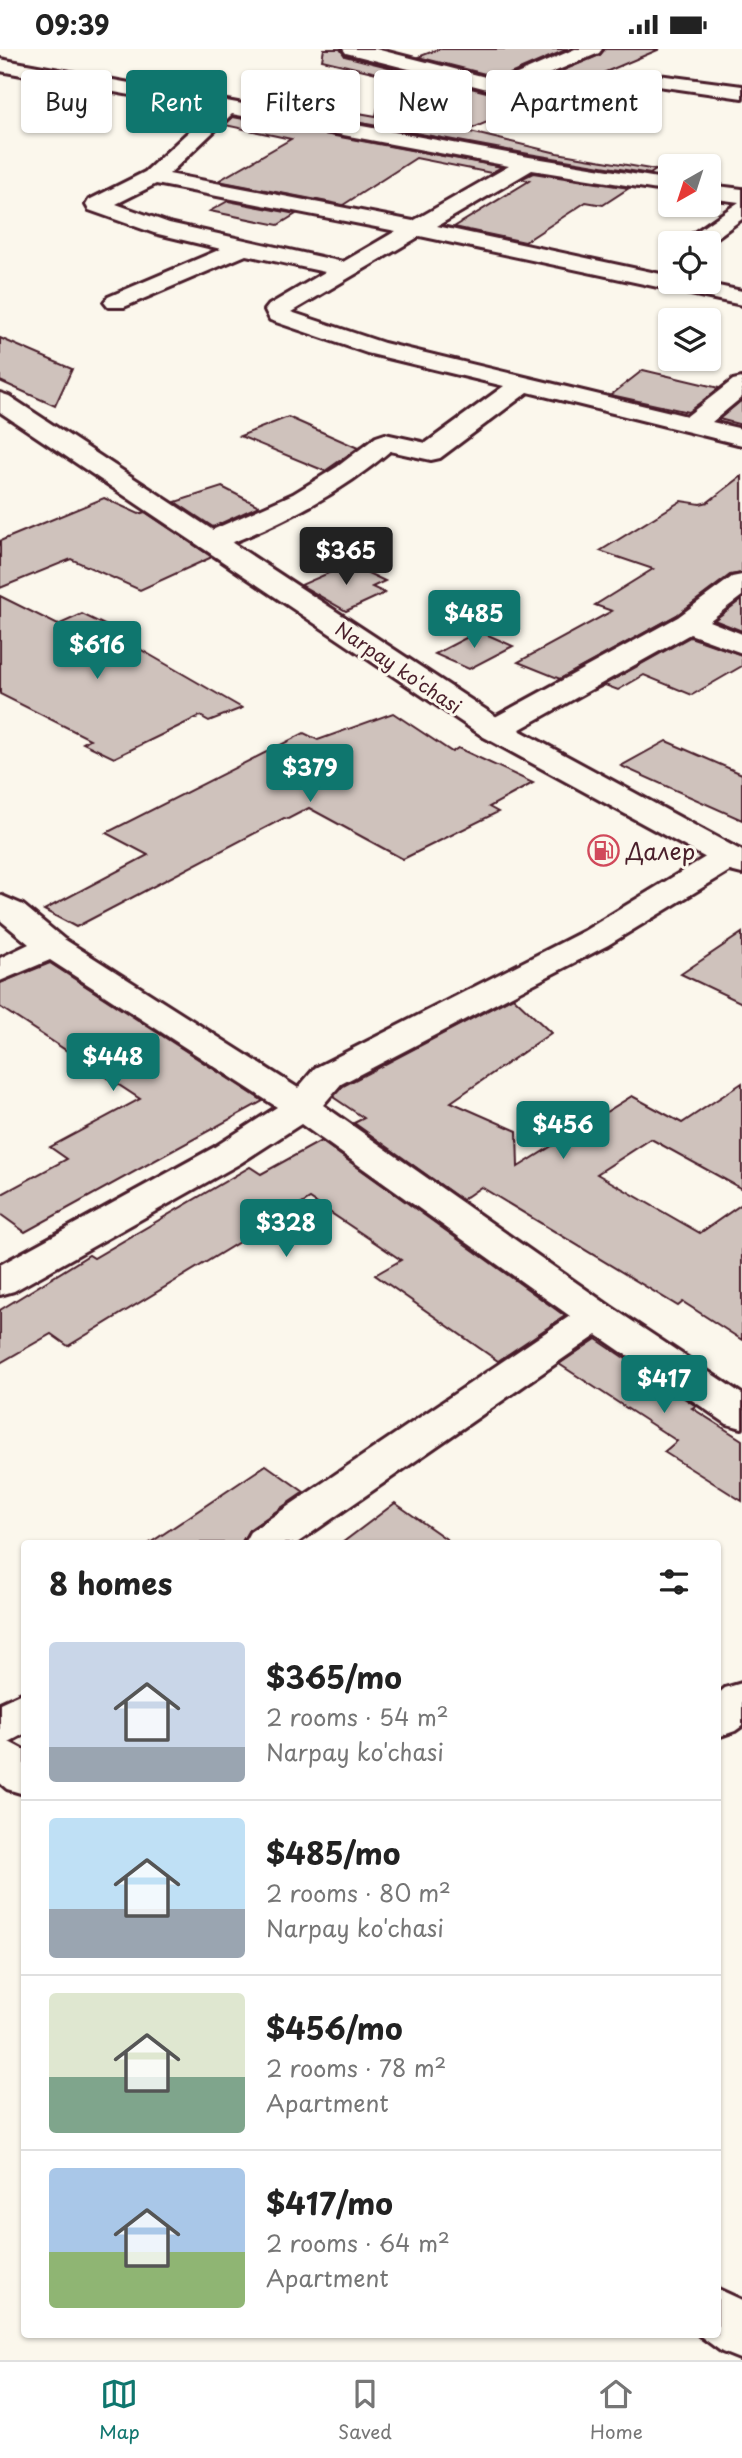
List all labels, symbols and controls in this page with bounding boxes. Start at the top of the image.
text: 09:39 [35,5,110,44]
chip: Buy [21,70,112,133]
chip: Rent [126,70,227,133]
chip: Filters [241,70,360,133]
chip: New [374,70,472,133]
chip: Apartment [486,70,662,133]
north arrow [658,154,721,217]
map controls [658,154,721,371]
button: locate [658,231,721,294]
button: layers [658,308,721,371]
pin: $365 [305,527,387,587]
text: $365 [316,532,376,567]
pin: $485 [433,591,515,650]
text: $485 [444,595,504,630]
street label: Narpay ko'chasi [330,614,468,720]
pin: $616 [56,621,138,681]
text: $616 [69,626,125,661]
pin: $379 [269,745,351,804]
text: $379 [282,749,338,784]
fuel station icon: Далер [586,833,620,867]
place label: Далер [625,833,695,868]
pin: $448 [72,1033,154,1093]
text: $448 [83,1038,143,1073]
pin: $456 [522,1101,604,1161]
text: $456 [532,1106,594,1141]
pin: $328 [245,1199,327,1259]
text: $328 [256,1204,316,1239]
pin: $417 [623,1355,705,1415]
text: $417 [637,1360,691,1395]
text: 8 homes [49,1560,172,1605]
icon: filters [655,1563,693,1601]
text: $365/mo [266,1654,402,1699]
icon: home [105,1670,189,1754]
text: 2 rooms · 54 m² [266,1699,449,1734]
text: Narpay ko'chasi [266,1734,444,1769]
text: $485/mo [266,1830,400,1875]
icon: home [105,1846,189,1930]
text: 2 rooms · 80 m² [266,1875,451,1910]
text: Narpay ko'chasi [266,1910,444,1945]
text: $456/mo [266,2005,403,2050]
icon: home [105,2021,189,2105]
text: 2 rooms · 78 m² [266,2050,446,2085]
text: Apartment [266,2085,389,2120]
text: $417/mo [266,2180,393,2225]
icon: home [105,2196,189,2280]
text: 2 rooms · 64 m² [266,2225,450,2260]
text: Apartment [266,2260,389,2295]
tab: Map [99,2375,140,2445]
tab: Saved [338,2375,392,2445]
tab: Home [590,2375,643,2445]

